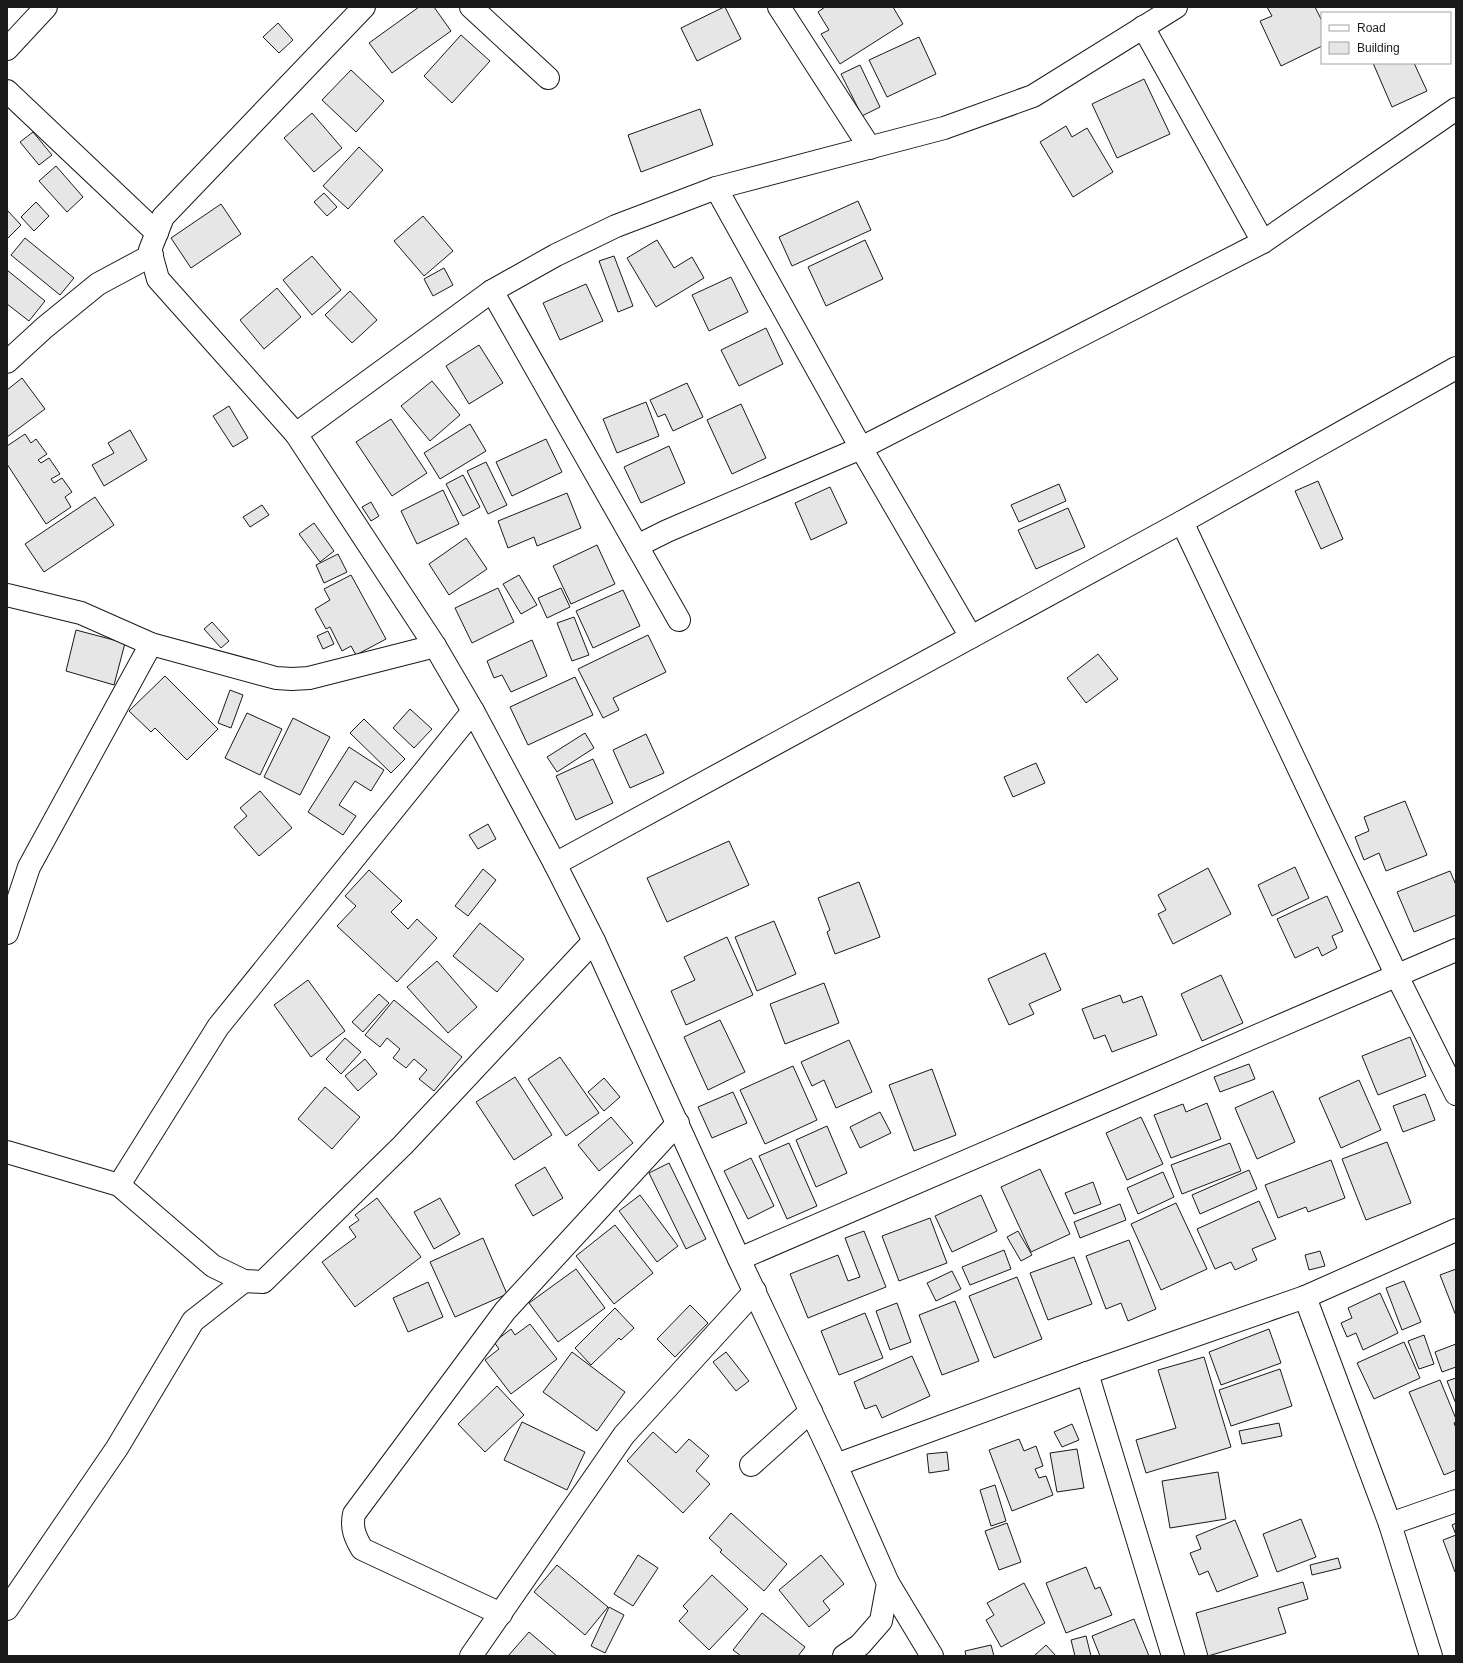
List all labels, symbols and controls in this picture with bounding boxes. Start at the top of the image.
legend [1321,12,1451,64]
text: Road [1357,21,1386,35]
text: Building [1357,41,1400,55]

